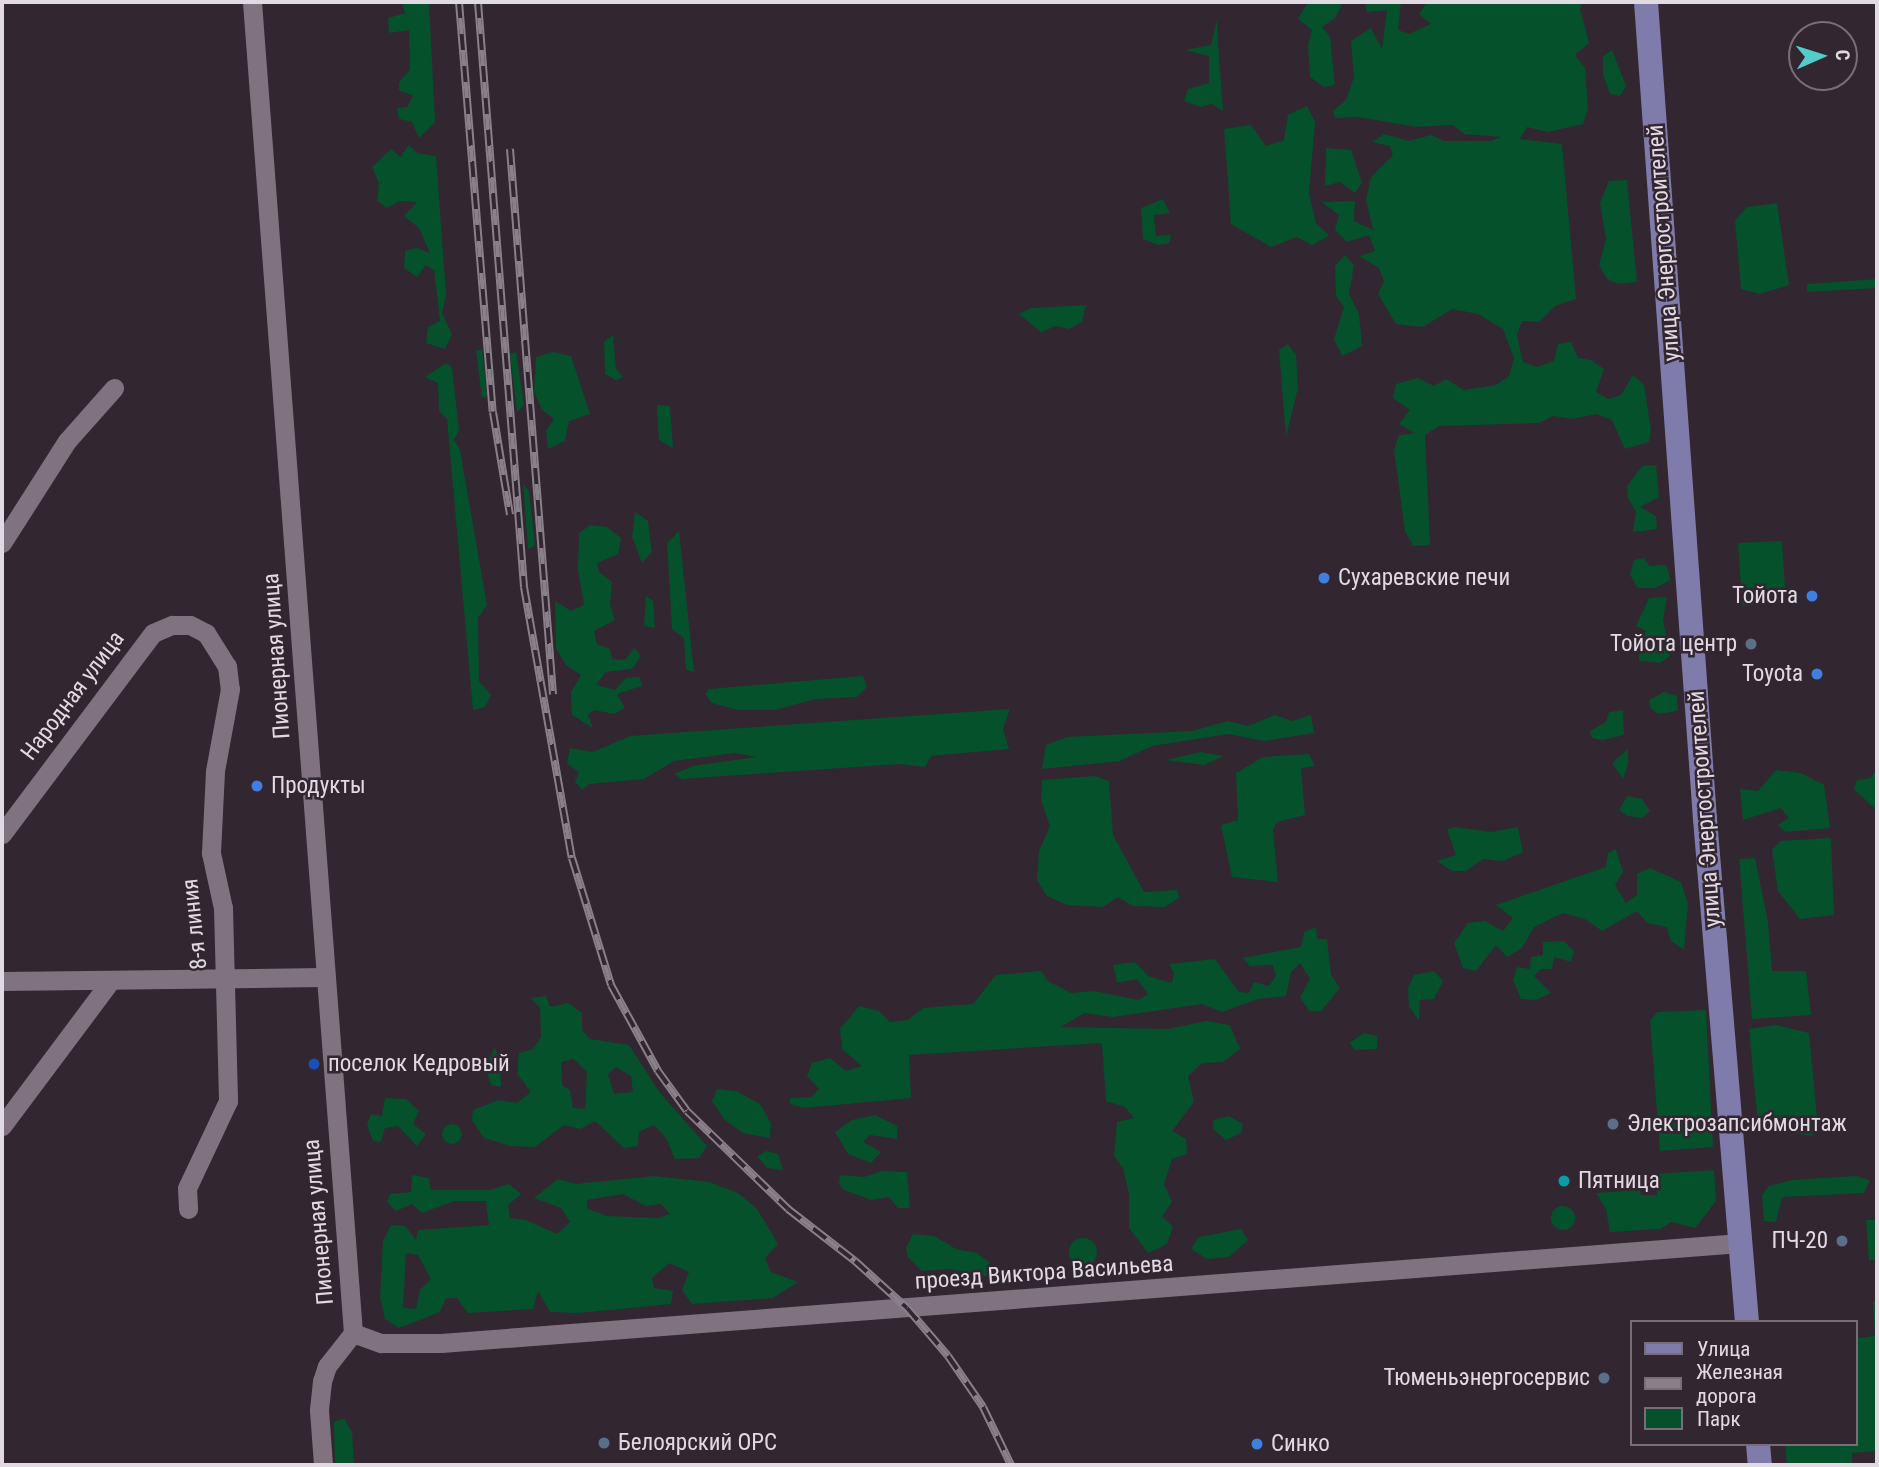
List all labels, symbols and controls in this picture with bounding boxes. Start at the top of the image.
north arrow [1788,21,1858,91]
text: С [1831,49,1854,61]
street label: улица Энергостроителей [1642,124,1686,362]
place label: Сухаревские печи [1338,564,1510,592]
marker: Сухаревские печи [1316,570,1332,586]
street label: Пионерная улица [257,572,297,740]
place label: Тойота [1732,582,1798,610]
marker: Тойота [1804,588,1820,604]
street label: Народная улица [16,626,130,766]
place label: Тойота центр [1610,630,1737,658]
marker: Тойота центр [1743,636,1759,652]
place label: Toyota [1742,660,1803,688]
marker: Toyota [1809,666,1825,682]
street label: улица Энергостроителей [1683,690,1727,928]
place label: Продукты [271,772,366,800]
marker: Продукты [249,778,265,794]
street label: 8-я линия [176,877,214,971]
place label: поселок Кедровый [328,1050,510,1078]
marker: поселок Кедровый [306,1056,322,1072]
place label: Электрозапсибмонтаж [1627,1110,1847,1138]
marker: Электрозапсибмонтаж [1605,1116,1621,1132]
street label: Пионерная улица [298,1138,340,1306]
place label: Пятница [1578,1167,1660,1195]
marker: Пятница [1556,1173,1572,1189]
place label: ПЧ-20 [1771,1227,1828,1255]
marker: ПЧ-20 [1834,1233,1850,1249]
street label: проезд Виктора Васильева [914,1250,1174,1296]
legend [1630,1320,1858,1446]
text: Улица [1697,1337,1750,1361]
text: Железная дорога [1696,1360,1783,1408]
place label: Тюменьэнергосервис [1383,1364,1590,1392]
marker: Тюменьэнергосервис [1596,1370,1612,1386]
text: Парк [1697,1407,1741,1431]
place label: Белоярский ОРС [618,1429,777,1457]
place label: Синко [1271,1430,1330,1458]
marker: Белоярский ОРС [596,1435,612,1451]
marker: Синко [1249,1436,1265,1452]

